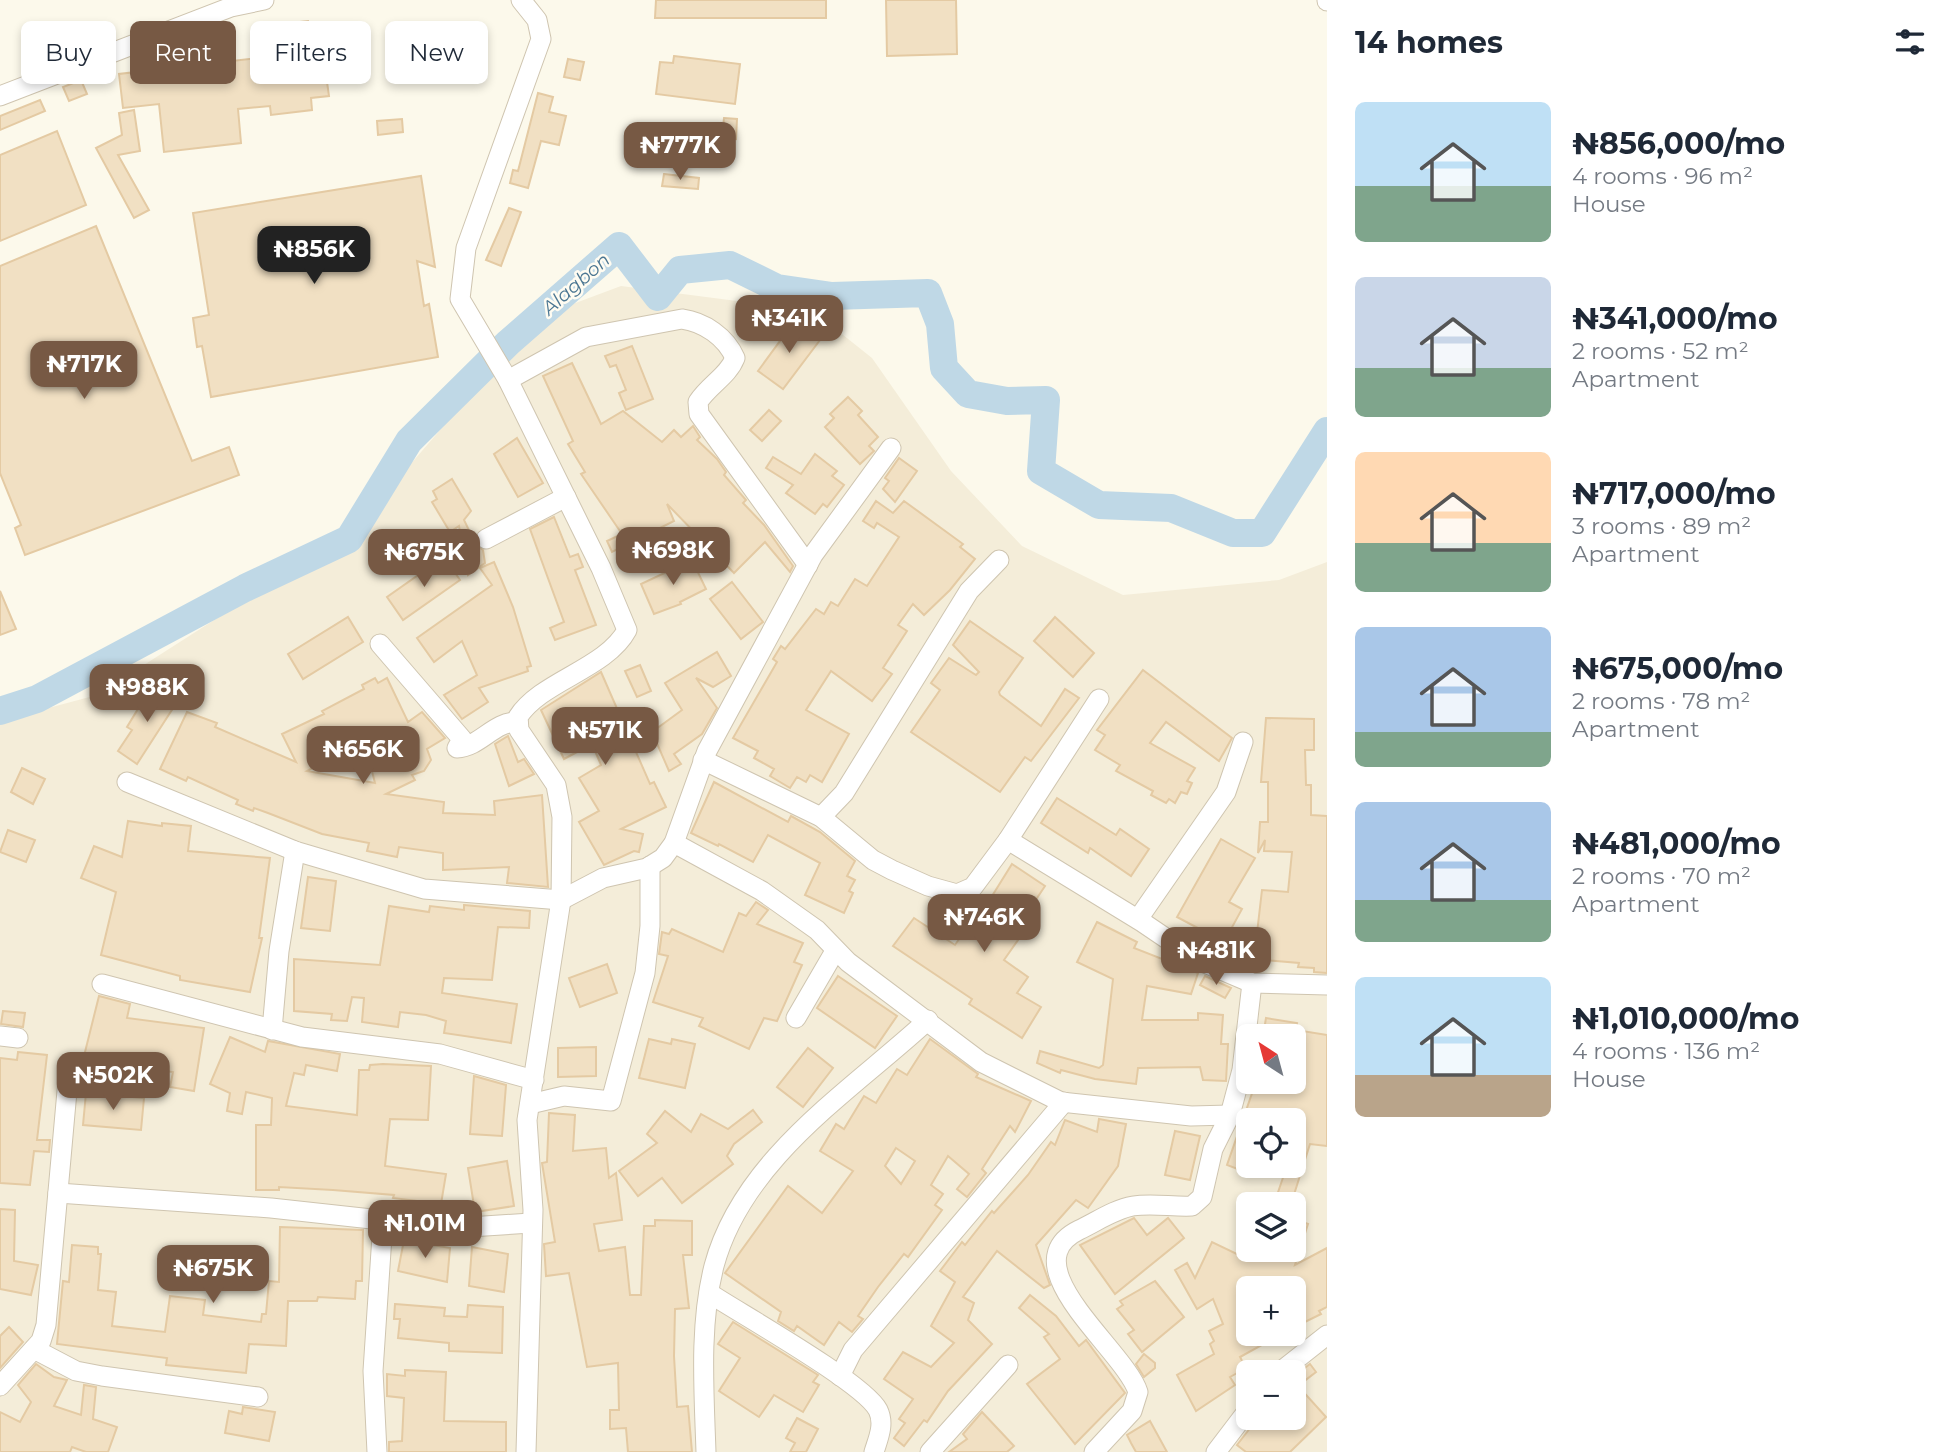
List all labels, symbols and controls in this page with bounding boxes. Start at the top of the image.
chip: Buy [21,21,116,84]
chip: Rent [130,21,236,84]
chip: Filters [250,21,371,84]
chip: New [385,21,488,84]
icon: filters [1891,23,1929,61]
text: 14 homes [1355,24,1503,61]
pin: ₦777K [631,122,729,182]
text: ₦856,000/mo [1572,125,1785,162]
icon: home [1411,130,1495,214]
text: ₦777K [640,131,720,159]
text: 4 rooms · 96 m² [1572,162,1753,190]
text: House [1572,190,1646,218]
pin: ₦856K [265,226,363,286]
text: ₦856K [273,235,355,263]
water label: Alagbon [537,248,615,320]
pin: ₦341K [740,296,838,355]
text: ₦341,000/mo [1572,300,1778,337]
text: ₦341K [751,304,827,332]
icon: home [1411,305,1495,389]
text: 2 rooms · 52 m² [1572,337,1749,365]
pin: ₦717K [35,342,133,401]
text: ₦717K [46,350,122,378]
text: Apartment [1572,365,1700,393]
text: ₦717,000/mo [1572,475,1776,512]
icon: home [1411,480,1495,564]
text: 3 rooms · 89 m² [1572,512,1751,540]
pin: ₦698K [624,528,722,587]
pin: ₦675K [375,530,473,589]
text: ₦698K [632,536,714,564]
text: ₦675K [384,538,464,566]
text: Apartment [1572,540,1700,568]
text: ₦675,000/mo [1572,650,1783,687]
icon: home [1411,655,1495,739]
pin: ₦988K [98,664,196,724]
text: ₦988K [106,673,188,701]
text: 2 rooms · 78 m² [1572,687,1750,715]
pin: ₦571K [556,708,654,767]
text: Apartment [1572,715,1700,743]
text: ₦571K [568,716,642,744]
pin: ₦656K [314,726,412,786]
text: ₦656K [323,735,403,763]
text: ₦481,000/mo [1572,825,1781,862]
icon: home [1411,830,1495,914]
text: 2 rooms · 70 m² [1572,862,1751,890]
text: Apartment [1572,890,1700,918]
pin: ₦746K [935,894,1033,954]
text: ₦746K [944,903,1024,931]
pin: ₦481K [1167,928,1265,987]
text: ₦481K [1177,936,1255,964]
text: ₦1,010,000/mo [1572,1000,1799,1037]
icon: home [1411,1005,1495,1089]
north arrow [1236,1024,1306,1094]
map controls [1236,1024,1306,1430]
text: 4 rooms · 136 m² [1572,1037,1760,1065]
pin: ₦502K [64,1052,162,1112]
text: ₦502K [73,1061,153,1089]
text: House [1572,1065,1646,1093]
button: locate [1236,1108,1306,1178]
button: layers [1236,1192,1306,1262]
pin: ₦1.01M [368,1200,482,1260]
text: ₦1.01M [384,1209,466,1237]
pin: ₦675K [164,1246,262,1305]
text: ₦675K [173,1254,253,1282]
button: + [1236,1276,1306,1346]
button: − [1236,1360,1306,1430]

